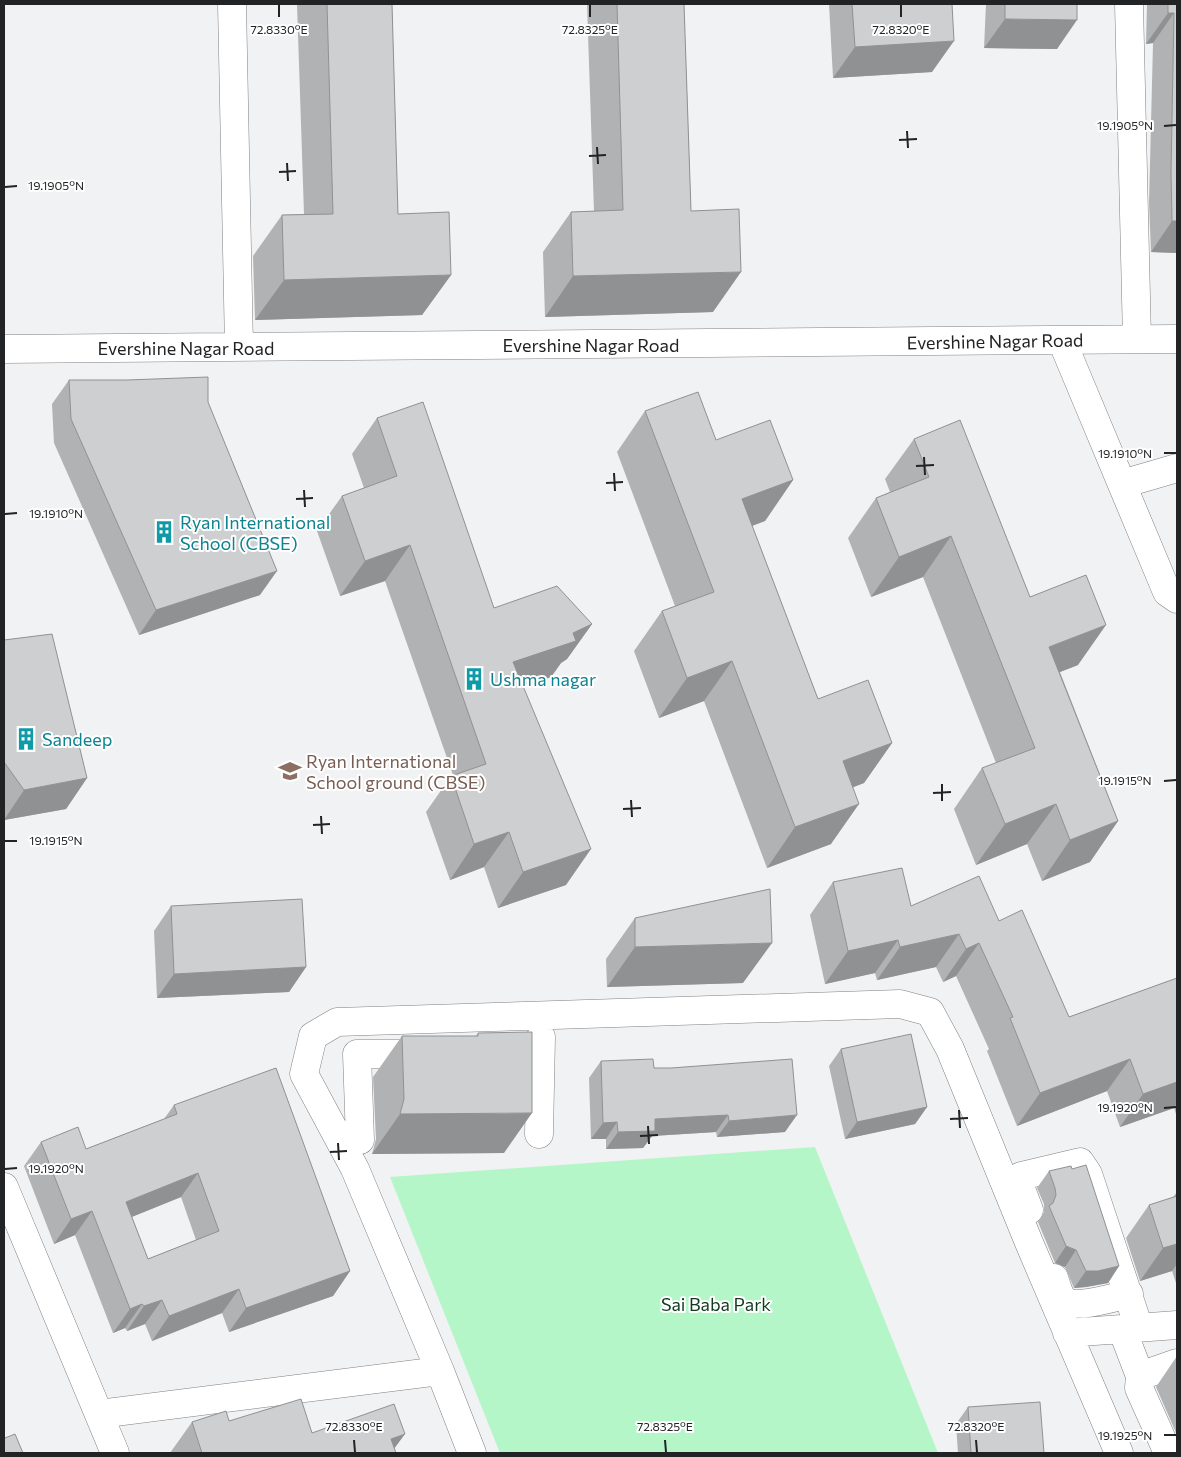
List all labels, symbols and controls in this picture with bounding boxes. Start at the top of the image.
text: 72.8330°E [250,22,308,36]
text: 72.8325°E [562,22,618,36]
text: 72.8320°E [873,22,929,36]
text: 19.1905°N [1097,118,1153,132]
text: 19.1905°N [28,178,84,192]
street label: Evershine Nagar Road [906,328,1084,354]
street label: Evershine Nagar Road [503,334,679,356]
street label: Evershine Nagar Road [98,337,274,359]
text: 19.1910°N [1098,446,1152,460]
text: 19.1910°N [29,506,83,520]
place label: Ryan International School (CBSE) [180,511,330,554]
building icon: Ryan International School (CBSE) [151,519,177,545]
building icon: Ushma nagar [461,666,487,692]
place label: Ushma nagar [490,668,596,690]
building icon: Sandeep [13,726,39,752]
place label: Sandeep [42,728,112,750]
place label: Ryan International School ground (CBSE) [306,750,485,793]
school or university icon: Ryan International School ground (CBSE) [277,758,303,784]
text: 19.1915°N [1098,773,1152,787]
text: 19.1915°N [29,833,83,847]
text: 19.1920°N [1097,1100,1153,1114]
text: 19.1920°N [28,1161,84,1175]
park label: Sai Baba Park [661,1293,771,1315]
text: 72.8330°E [325,1419,383,1433]
text: 72.8325°E [637,1419,693,1433]
text: 72.8320°E [948,1419,1004,1433]
text: 19.1925°N [1098,1428,1152,1442]

